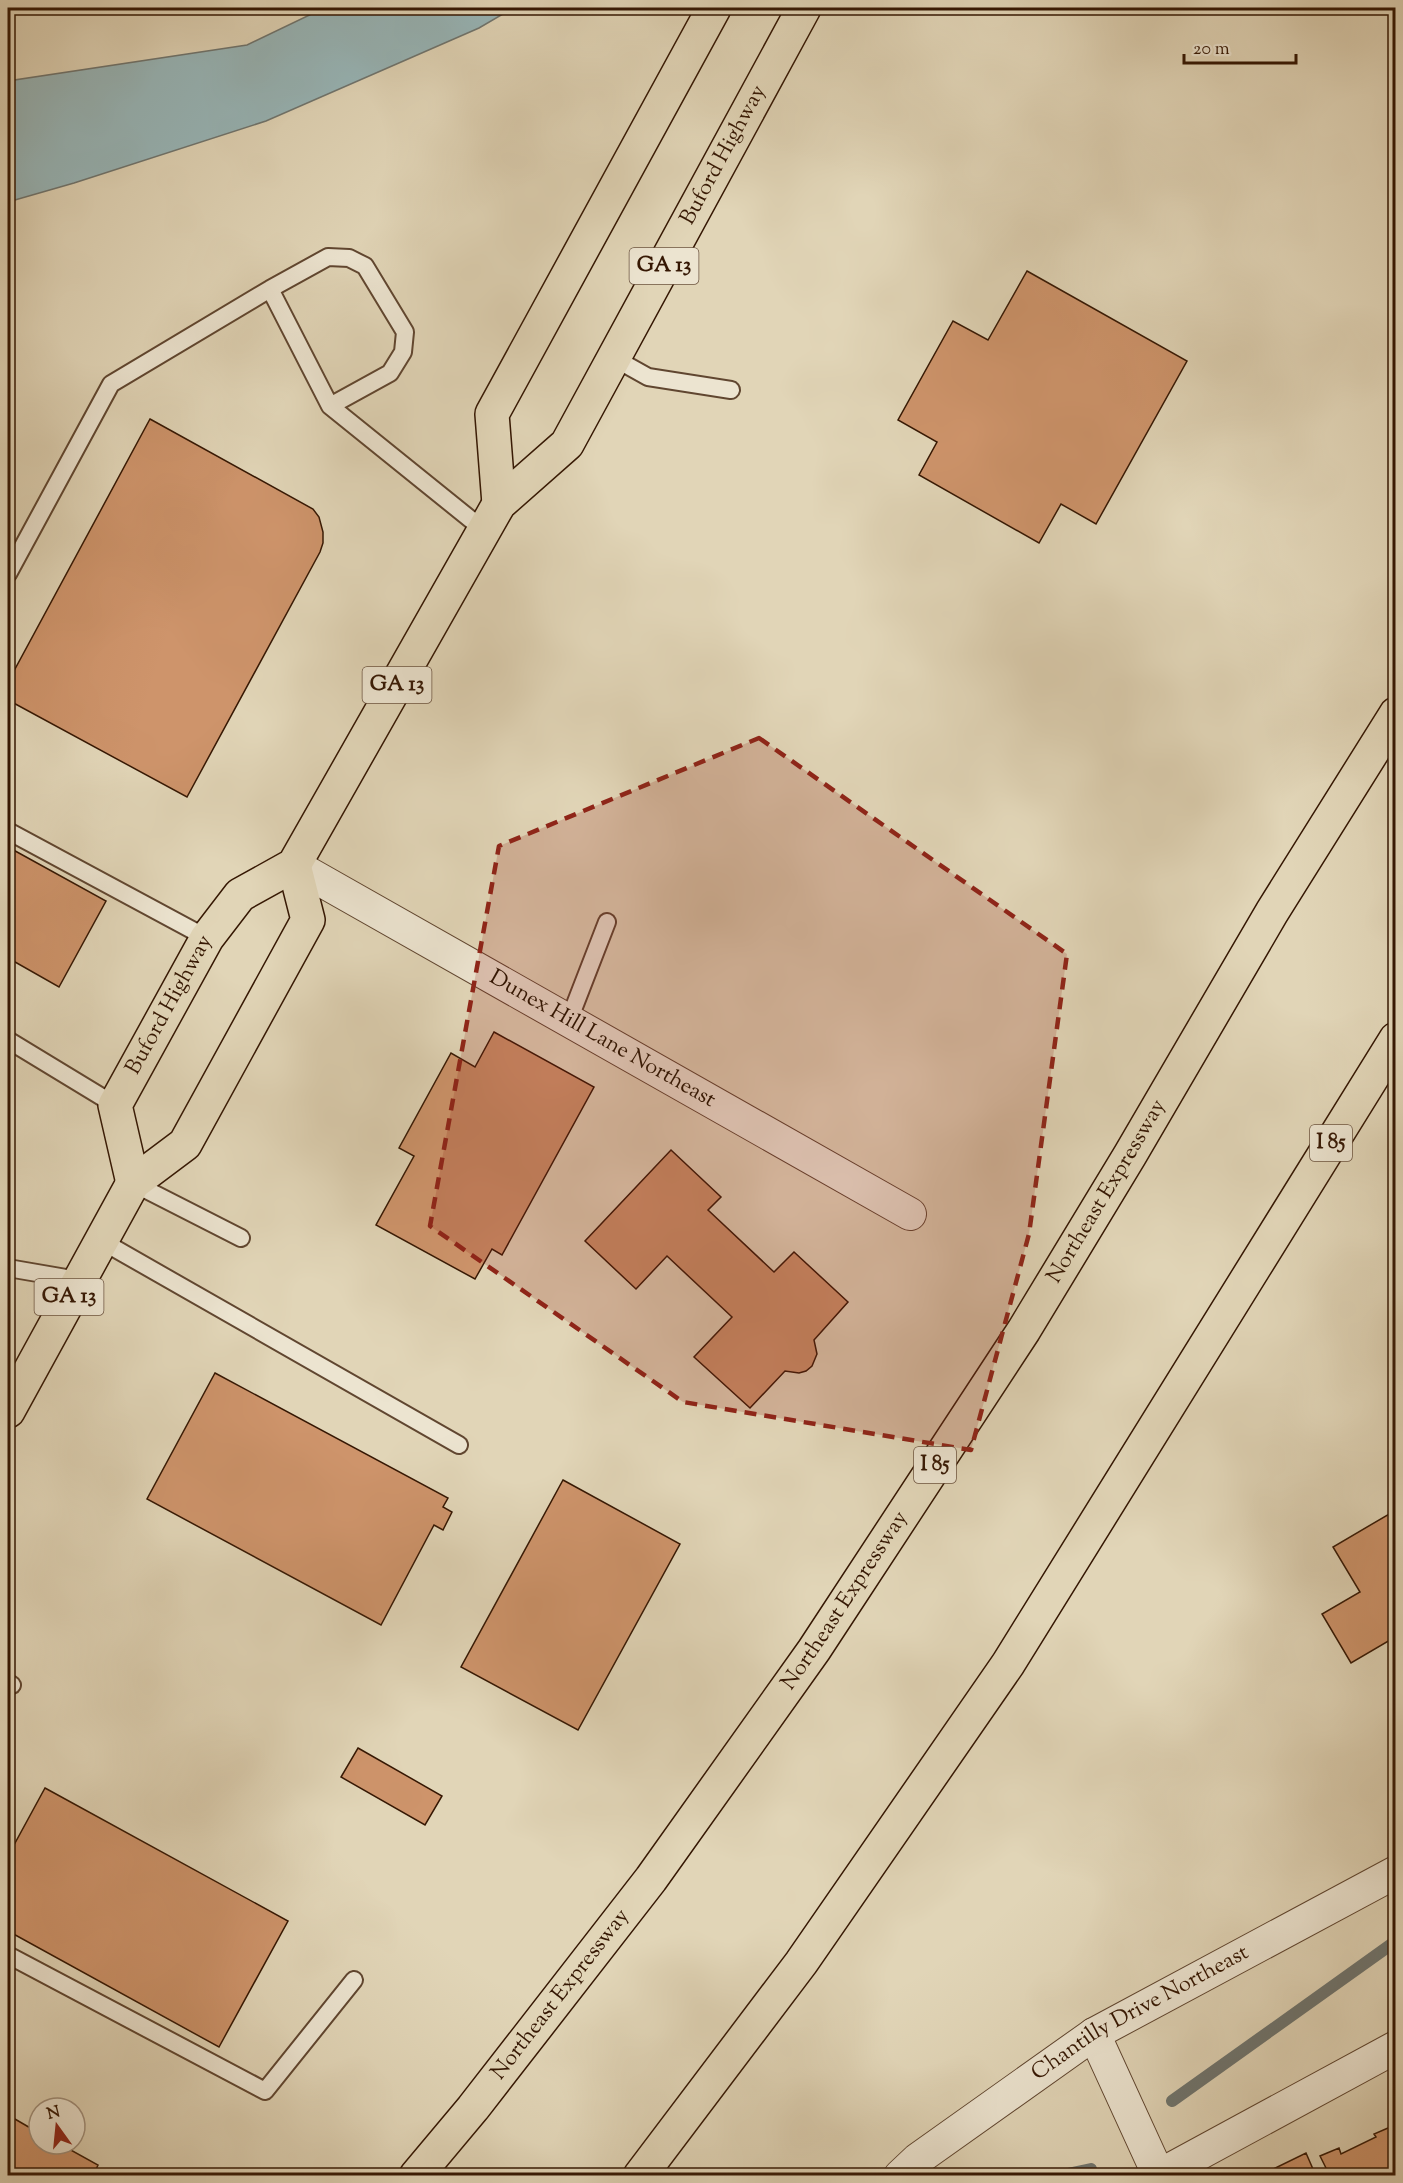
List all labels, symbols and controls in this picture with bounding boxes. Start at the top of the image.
scale bar [1184,27,1296,65]
text: 20 m [1193,37,1230,63]
street label: Buford Highway [673,79,775,231]
road number: GA 13 [630,248,698,284]
road number: GA 13 [362,667,432,703]
street label: Buford Highway [118,929,222,1081]
street label: Dunex Hill Lane Northeast [483,962,722,1117]
street label: Northeast Expressway [1040,1094,1175,1290]
road number: I 85 [1310,1125,1352,1161]
road number: GA 13 [34,1279,104,1315]
road number: I 85 [914,1447,956,1483]
street label: Northeast Expressway [774,1505,917,1697]
street label: Northeast Expressway [484,1902,638,2087]
street label: Chantilly Drive Northeast [1025,1937,1255,2089]
north arrow [27,2096,87,2156]
text: N [45,2101,63,2127]

